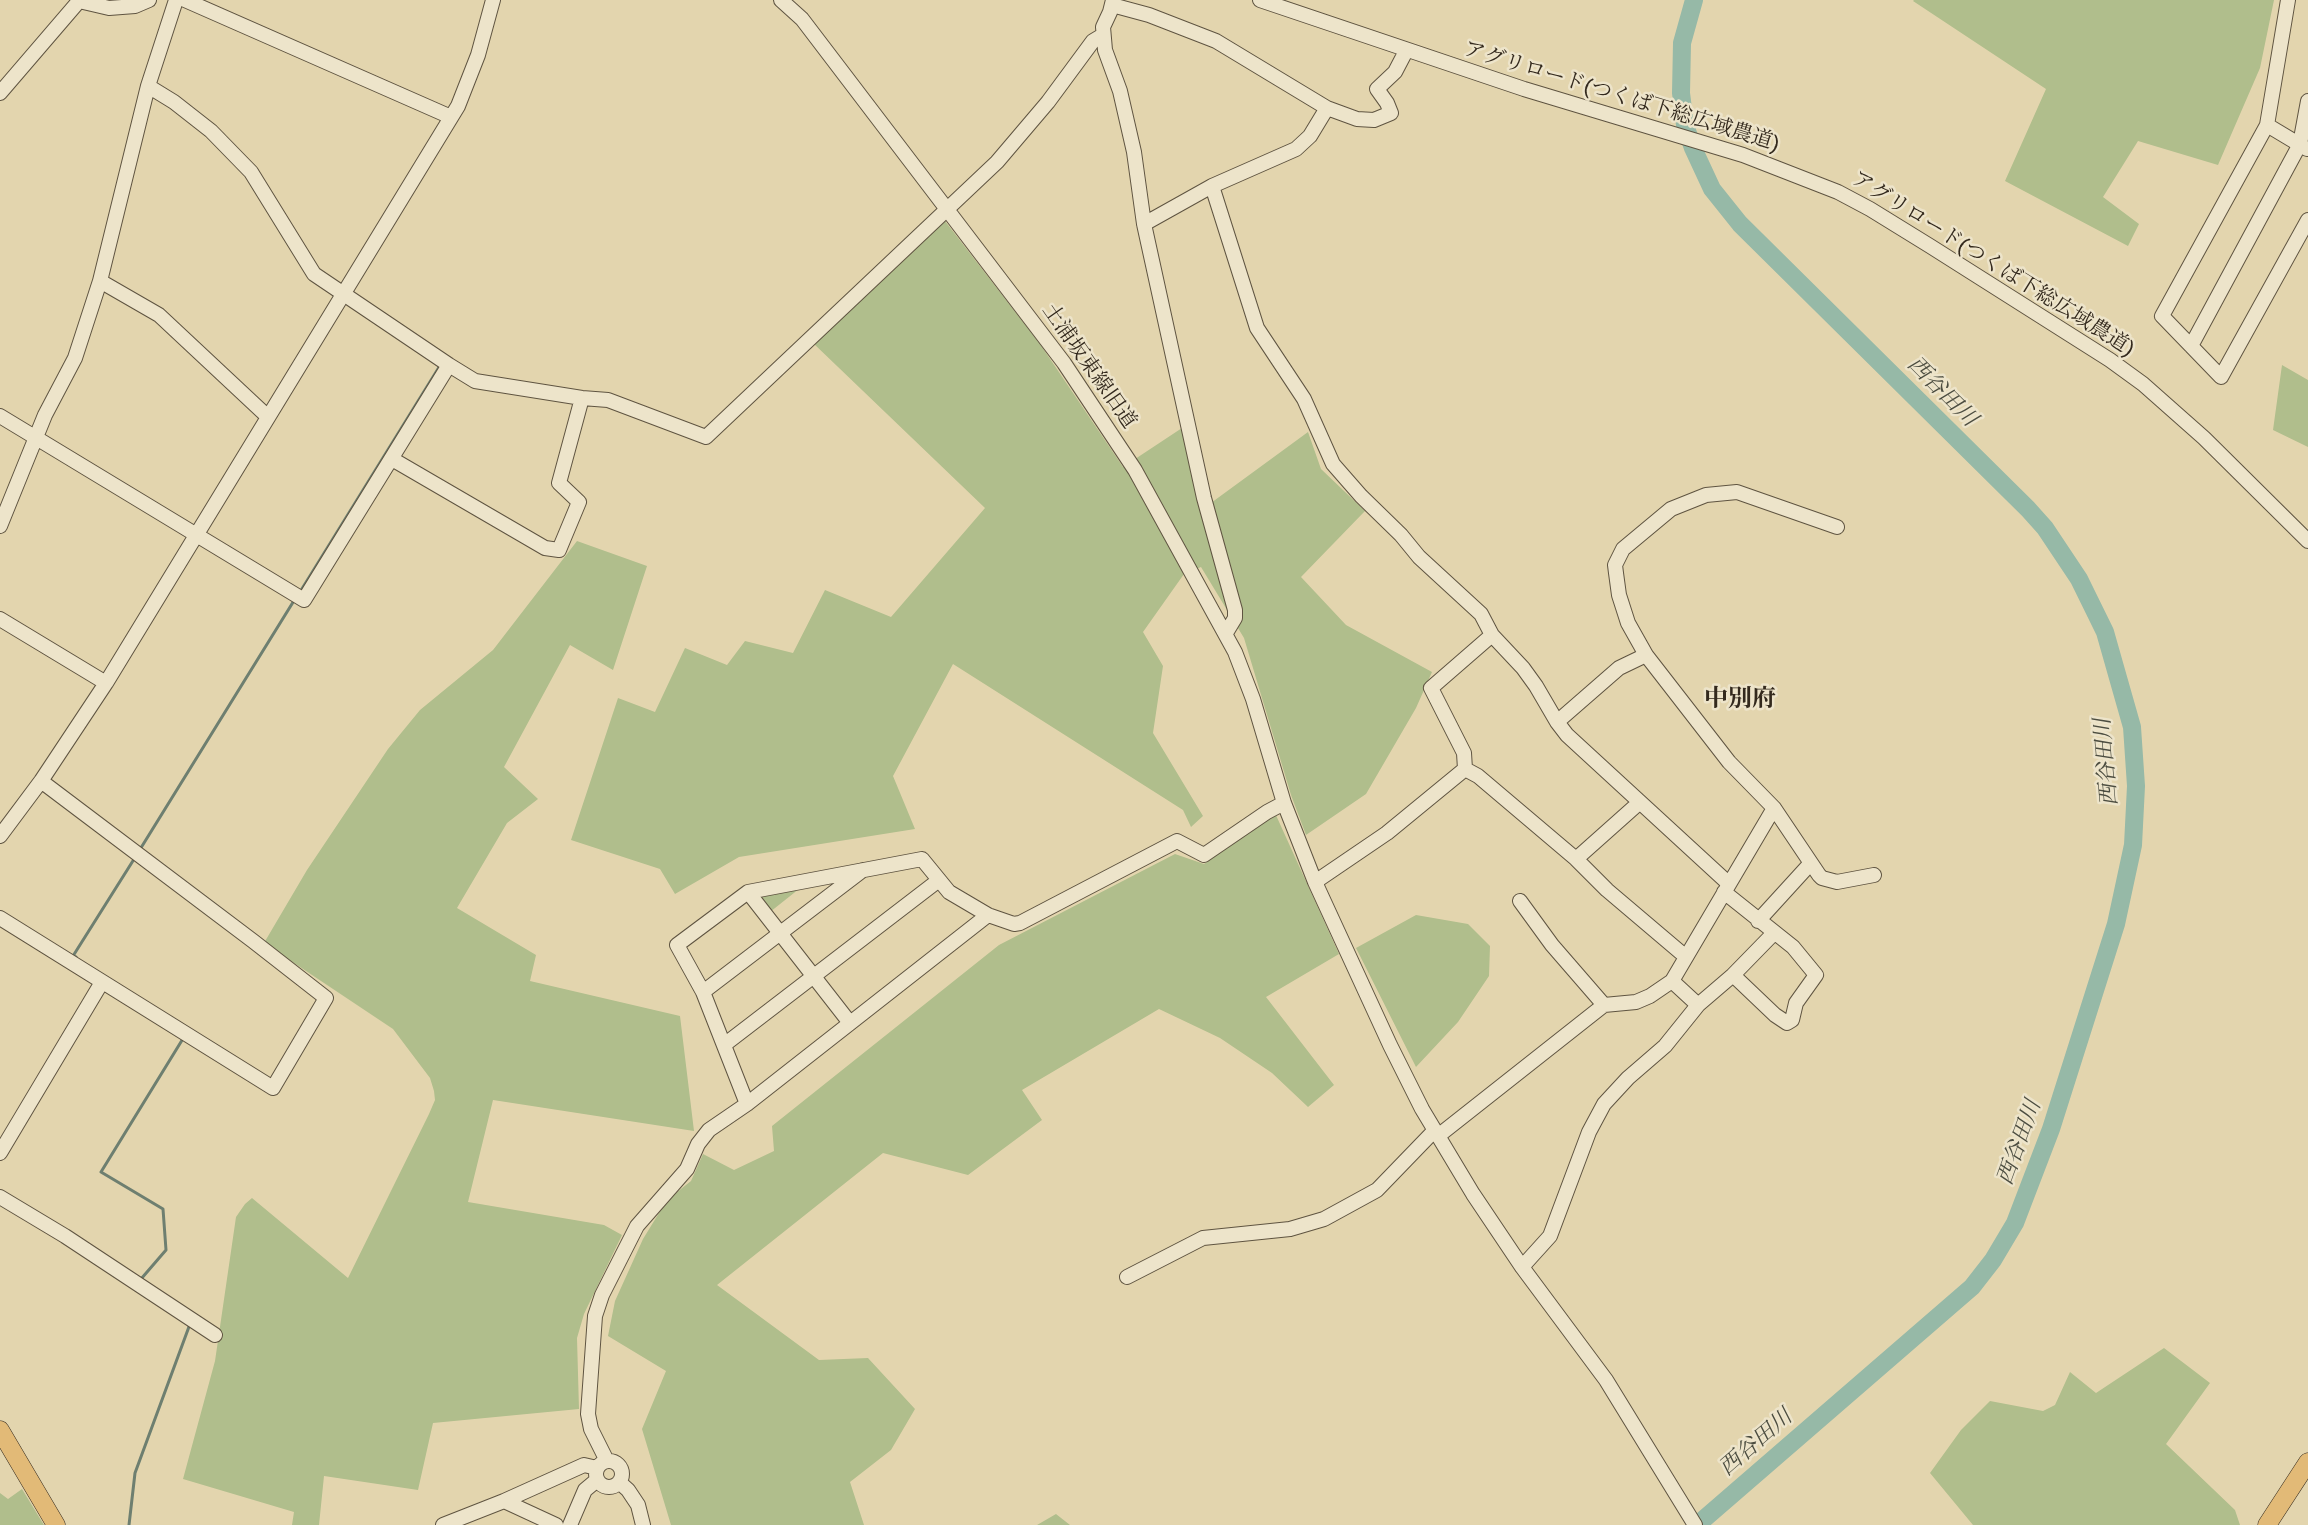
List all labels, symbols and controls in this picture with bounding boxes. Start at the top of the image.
street label: アグリロード(つくば下総広域農道) [1460,38,1782,158]
street label: アグリロード(つくば下総広域農道) [1846,167,2138,363]
street label: 土浦坂東線旧道 [1036,300,1140,434]
water label: 西谷田川 [1901,353,1981,433]
district label: 中別府 [1704,687,1776,715]
water label: 西谷田川 [2091,717,2125,807]
water label: 西谷田川 [1994,1097,2048,1189]
water label: 西谷田川 [1715,1405,1799,1483]

